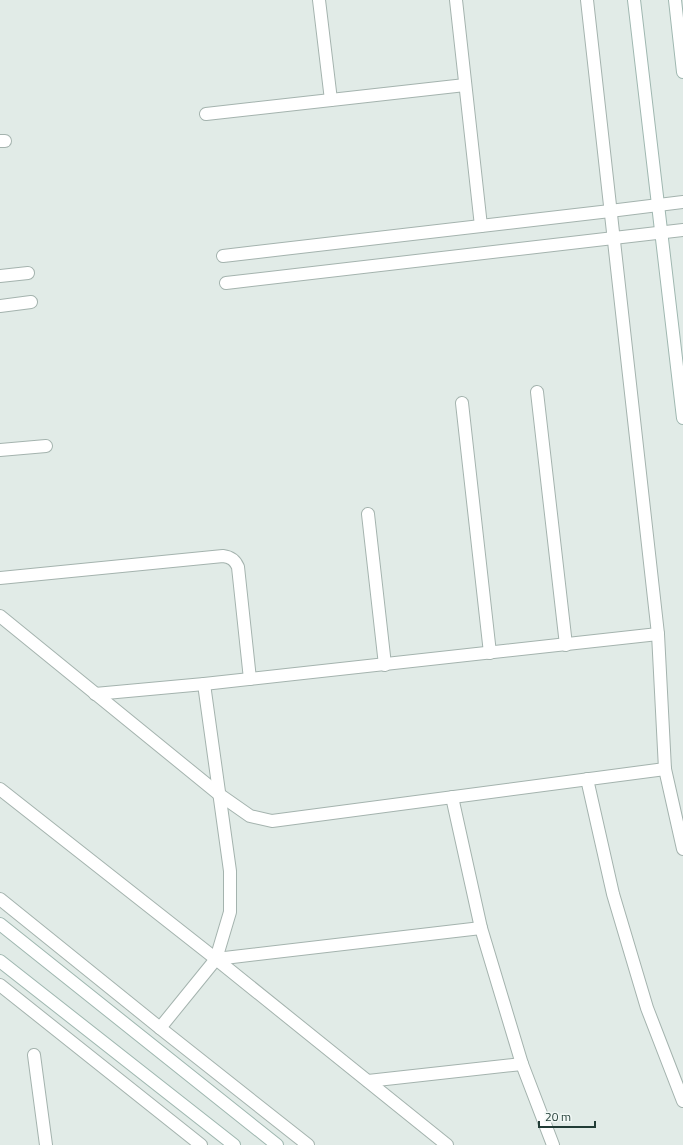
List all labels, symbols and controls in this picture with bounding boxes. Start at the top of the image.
scale bar [539,1103,595,1129]
text: 20 m [545,1107,571,1126]

